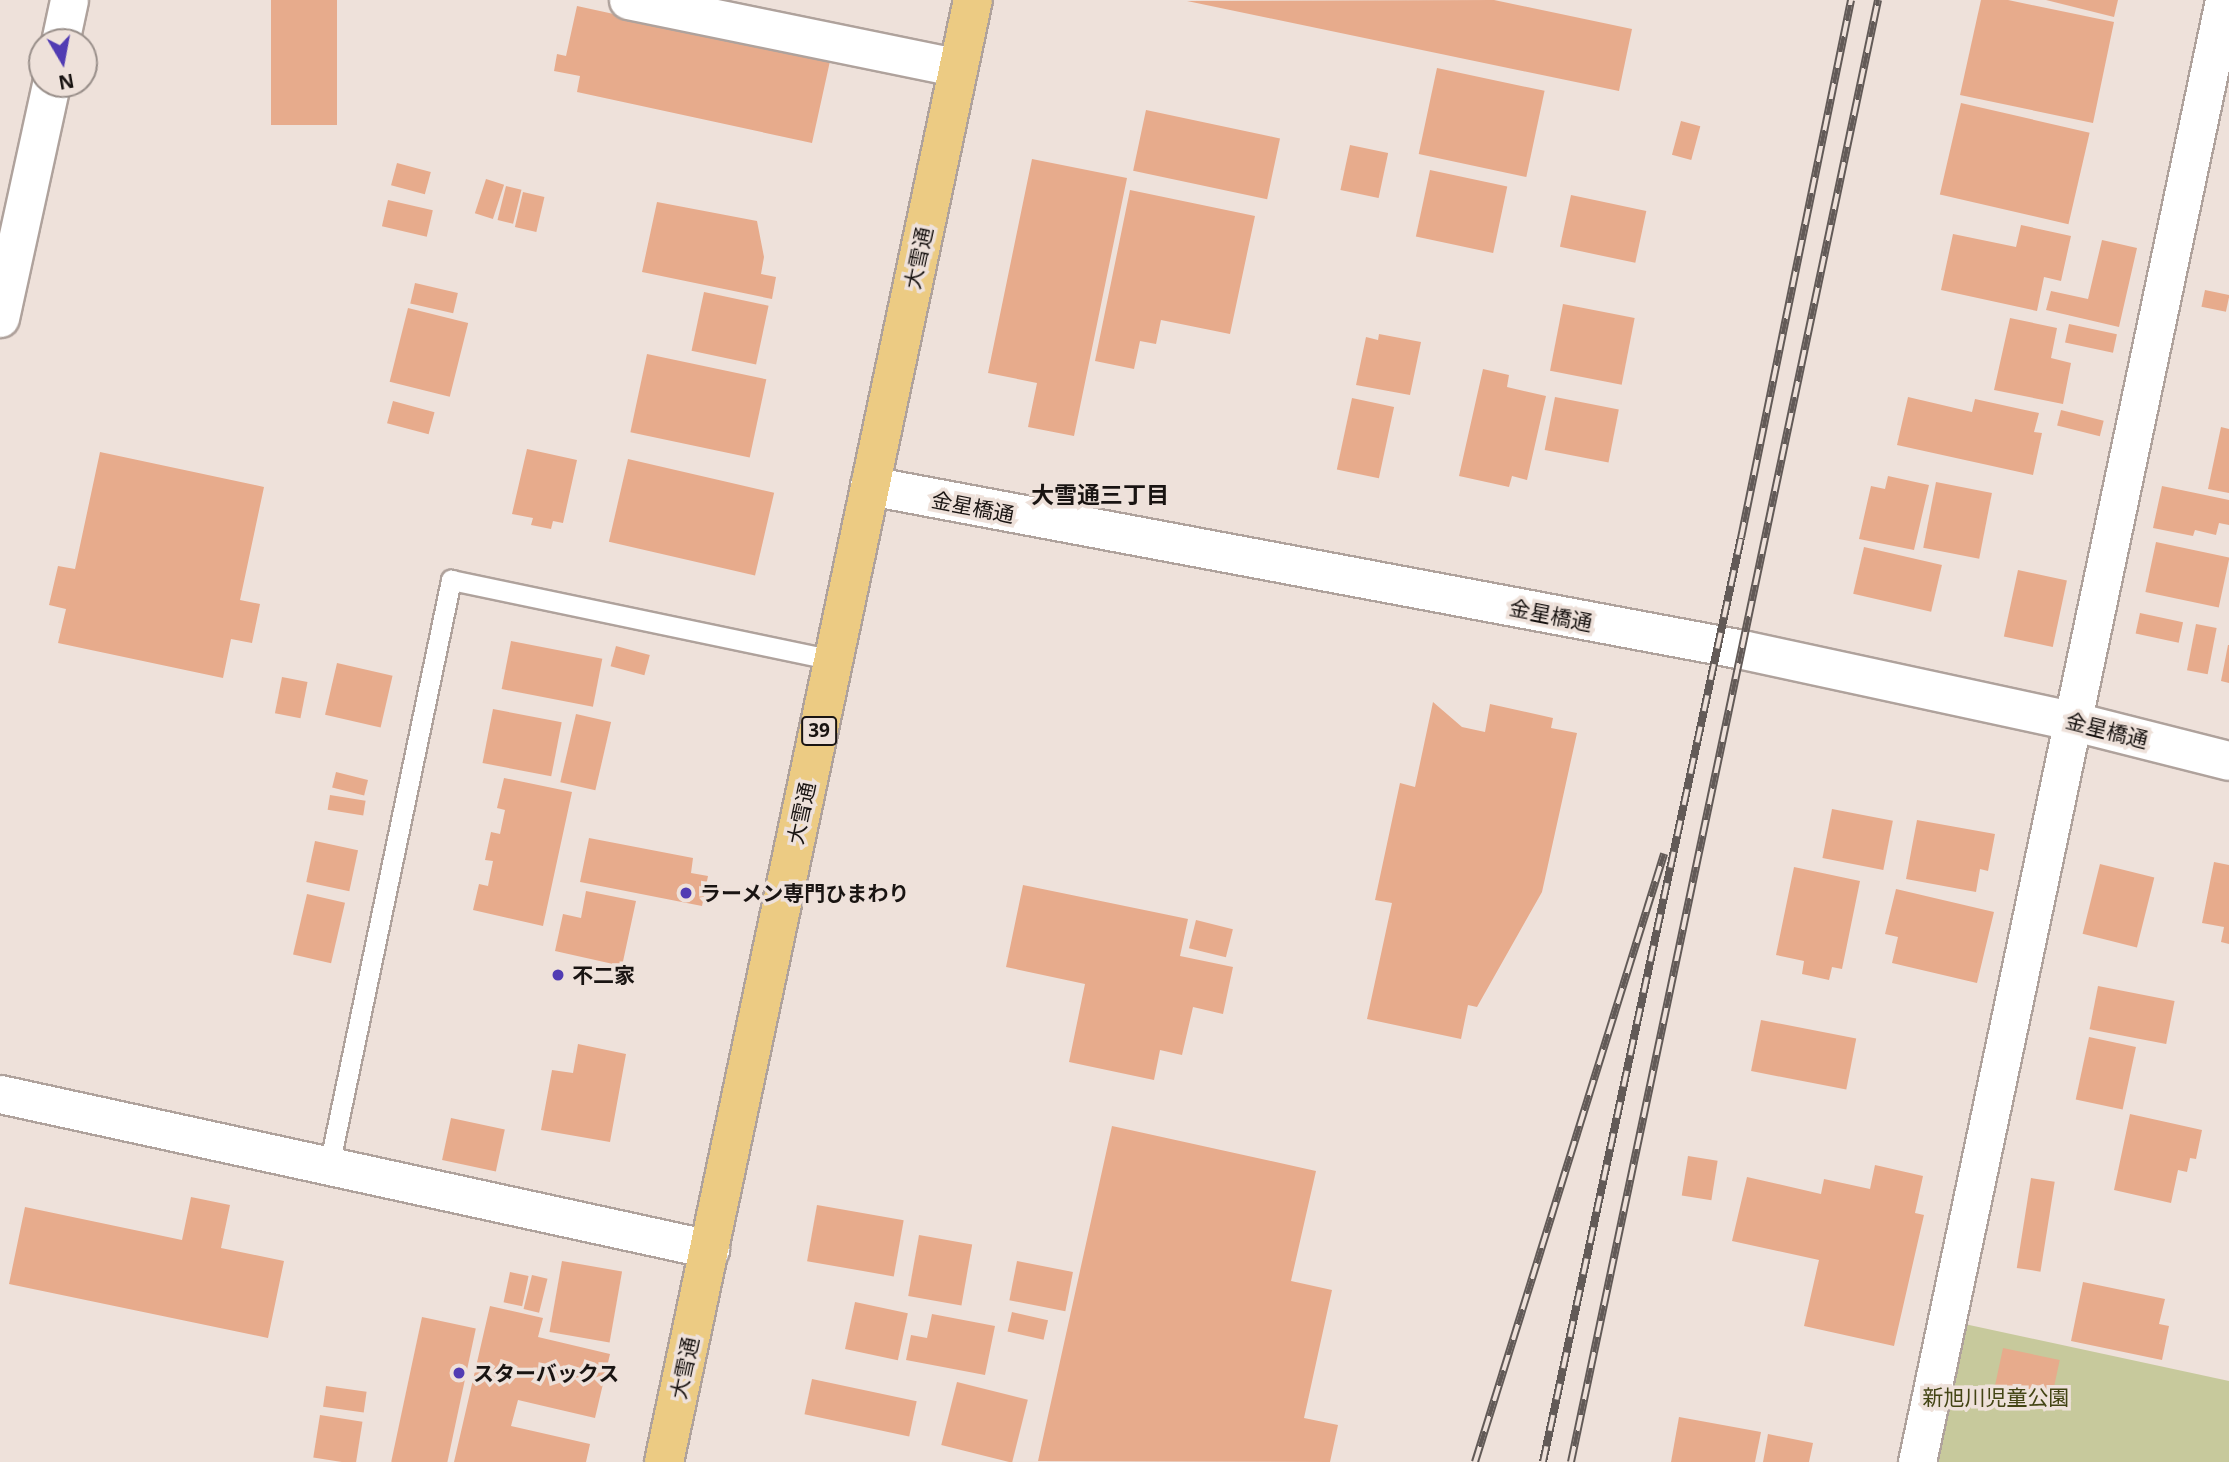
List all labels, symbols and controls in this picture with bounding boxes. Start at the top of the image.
north arrow [28,28,98,98]
text: N [56,68,76,96]
street label: 大雪通 [899,225,937,291]
district label: 大雪通三丁目 [1031,480,1169,508]
street label: 金星橋通 [929,487,1017,527]
street label: 金星橋通 [1507,595,1595,635]
street label: 金星橋通 [2063,708,2151,752]
road number: 39 [800,716,838,746]
street label: 大雪通 [782,780,820,846]
place label: ラーメン専門ひまわり [700,880,910,906]
marker: ラーメン専門ひまわり [678,885,694,901]
place label: 不二家 [572,962,635,988]
marker: 不二家 [550,967,566,983]
street label: 大雪通 [665,1335,703,1401]
place label: スターバックス [473,1360,620,1386]
marker: スターバックス [451,1365,467,1381]
park label: 新旭川児童公園 [1923,1384,2069,1410]

